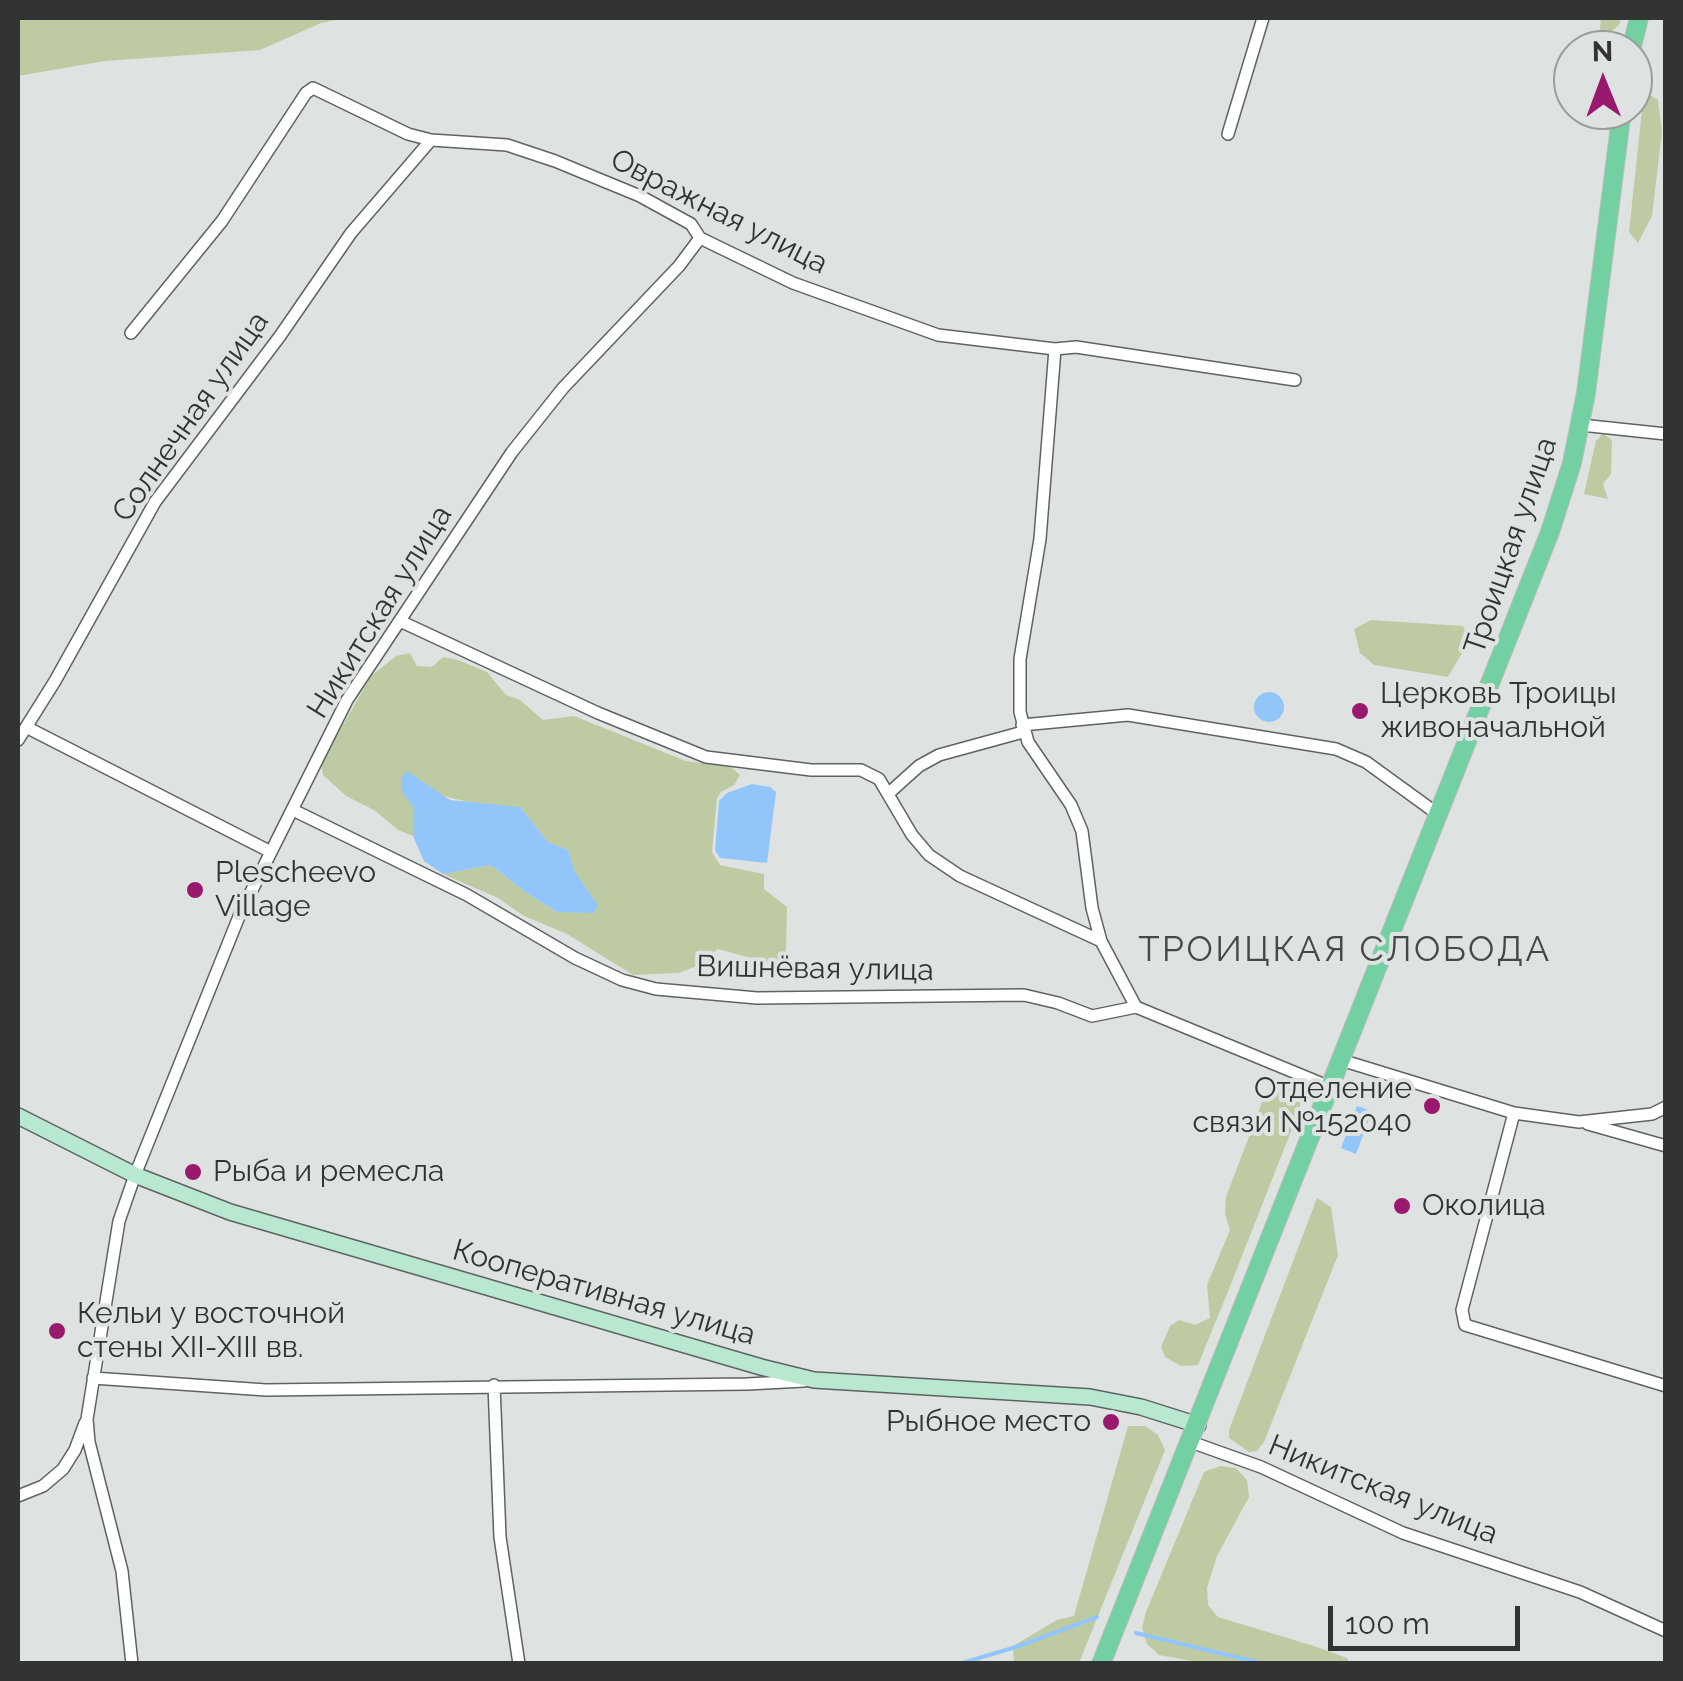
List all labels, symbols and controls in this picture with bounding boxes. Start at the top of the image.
north arrow [1553,30,1653,130]
text: N [1592,35,1613,68]
street label: Овражная улица [604,142,834,282]
street label: Солнечная улица [105,305,277,529]
street label: Троицкая улица [1457,433,1565,659]
street label: Никитская улица [300,499,460,725]
place label: Церковь Троицы живоначальной [1380,676,1617,746]
marker: Церковь Троицы живоначальной [1349,700,1371,722]
place label: Plescheevo Village [215,855,376,926]
marker: Plescheevo Village [184,879,206,901]
district label: ТРОИЦКАЯ СЛОБОДА [1138,929,1552,971]
street label: Вишнёвая улица [696,949,934,989]
place label: Отделение связи №152040 [1193,1071,1412,1142]
marker: Отделение связи №152040 [1421,1095,1443,1117]
place label: Рыба и ремесла [213,1154,444,1190]
marker: Рыба и ремесла [182,1161,204,1183]
place label: Околица [1422,1188,1546,1224]
marker: Околица [1391,1195,1413,1217]
street label: Кооперативная улица [449,1233,759,1353]
place label: Кельи у восточной стены XII-XIII вв. [77,1296,345,1366]
marker: Кельи у восточной стены XII-XIII вв. [46,1320,68,1342]
place label: Рыбное место [886,1404,1091,1440]
marker: Рыбное место [1100,1411,1122,1433]
street label: Никитская улица [1263,1428,1503,1552]
scale bar [1333,1586,1526,1648]
text: 100 m [1345,1606,1430,1641]

